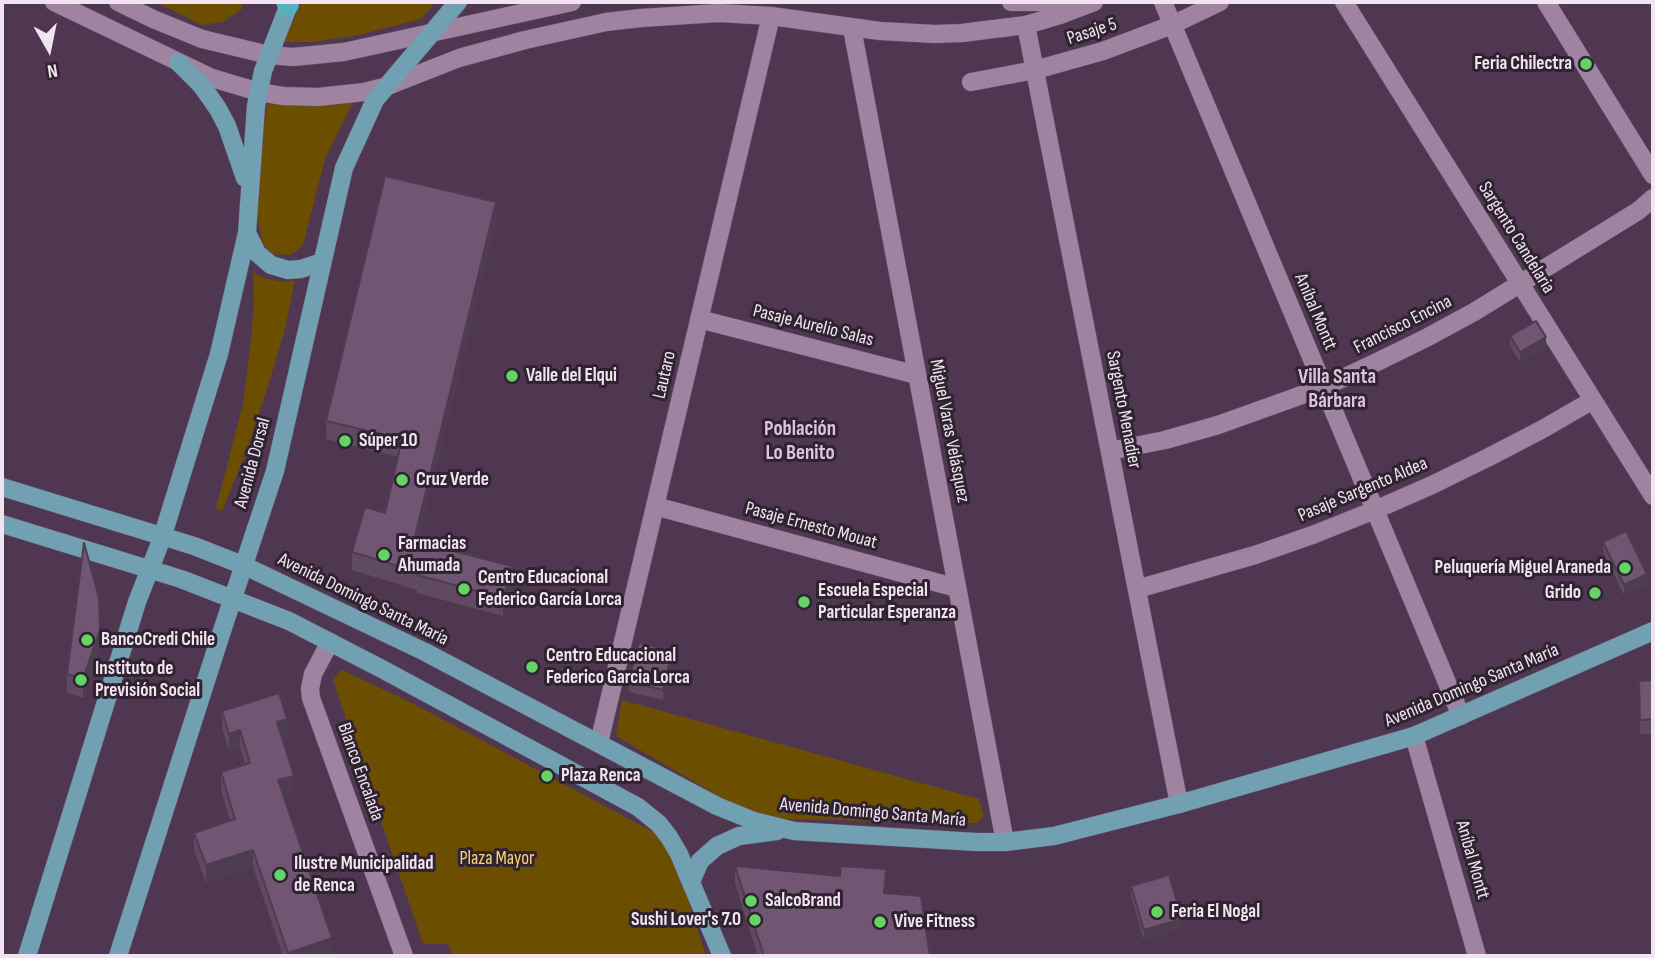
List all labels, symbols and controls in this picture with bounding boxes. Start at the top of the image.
street label: Pasaje 5 [1064,13,1120,51]
north arrow [14,14,84,84]
place label: Feria Chilectra [1474,53,1572,75]
marker: Feria Chilectra [1578,56,1594,72]
text: N [46,58,59,82]
street label: Sargento Candelaria [1473,178,1559,298]
street label: Aníbal Montt [1289,270,1341,354]
street label: Francisco Encina [1350,291,1456,359]
street label: Pasaje Aurelio Salas [750,300,876,352]
street label: Lautaro [648,349,682,401]
street label: Sargento Menadier [1100,349,1146,471]
street label: Miguel Varas Velásquez [924,357,974,505]
place label: Valle del Elqui [526,365,617,387]
district label: Villa Santa Bárbara [1298,365,1376,415]
marker: Valle del Elqui [504,368,520,384]
street label: Avenida Dorsal [230,415,276,511]
district label: Población Lo Benito [764,417,836,467]
place label: Súper 10 [359,430,418,452]
marker: Súper 10 [337,433,353,449]
street label: Pasaje Sargento Aldea [1295,452,1431,528]
place label: Cruz Verde [416,469,489,491]
marker: Cruz Verde [394,472,410,488]
street label: Pasaje Ernesto Mouat [742,497,880,555]
place label: Farmacias Ahumada [398,533,466,577]
marker: Farmacias Ahumada [376,547,392,563]
street label: Avenida Domingo Santa María [274,549,452,651]
place label: Peluquería Miguel Araneda [1435,557,1611,579]
marker: Peluquería Miguel Araneda [1617,560,1633,576]
place label: Centro Educacional Federico García Lorca [478,567,622,611]
place label: Escuela Especial Particular Esperanza [818,580,956,624]
marker: Centro Educacional Federico García Lorca [456,581,472,597]
place label: Grido [1545,582,1581,604]
marker: Grido [1587,585,1603,601]
marker: Escuela Especial Particular Esperanza [796,594,812,610]
place label: BancoCredi Chile [101,629,215,651]
marker: BancoCredi Chile [79,632,95,648]
street label: Avenida Domingo Santa María [1382,639,1562,733]
place label: Centro Educacional Federico Garcia Lorca [546,645,690,689]
place label: Instituto de Previsión Social [95,658,200,702]
marker: Centro Educacional Federico Garcia Lorca [524,659,540,675]
marker: Instituto de Previsión Social [73,672,89,688]
street label: Blanco Encalada [332,720,388,824]
place label: Plaza Renca [561,765,641,787]
marker: Plaza Renca [539,768,555,784]
street label: Avenida Domingo Santa María [779,794,967,832]
street label: Aníbal Montt [1450,818,1494,902]
park label: Plaza Mayor [459,848,535,870]
place label: Ilustre Municipalidad de Renca [294,853,433,897]
marker: Ilustre Municipalidad de Renca [272,867,288,883]
place label: SalcoBrand [765,890,841,912]
marker: SalcoBrand [743,893,759,909]
place label: Feria El Nogal [1171,901,1260,923]
marker: Feria El Nogal [1149,904,1165,920]
place label: Sushi Lover's 7.0 [631,909,741,931]
place label: Vive Fitness [894,911,975,933]
marker: Sushi Lover's 7.0 [747,912,763,928]
marker: Vive Fitness [872,914,888,930]

